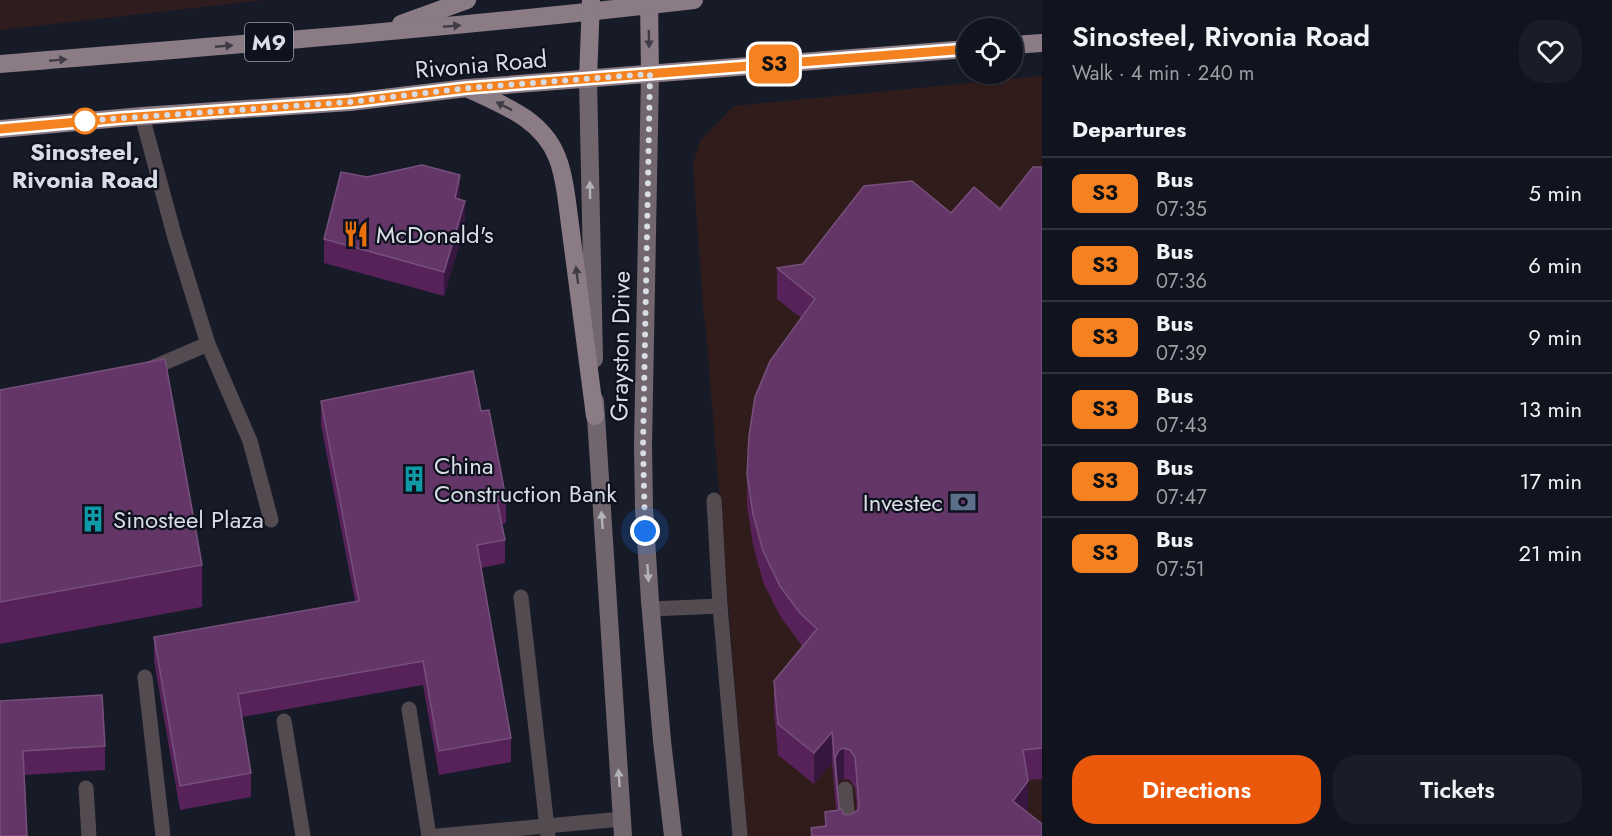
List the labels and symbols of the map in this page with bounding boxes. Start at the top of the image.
one-way arrow [443,21,462,31]
road number: M9 [245,23,293,61]
one-way arrow [644,30,654,49]
one-way arrow [214,41,233,51]
street label: Rivonia Road [414,41,548,87]
line badge: S3 [747,44,801,84]
one-way arrow [49,55,68,65]
one-way arrow [496,101,513,111]
marker: Sinosteel, Rivonia Road [72,108,98,134]
place label: Sinosteel, Rivonia Road [12,134,158,197]
one-way arrow [585,180,595,199]
place label: McDonald's [376,217,494,252]
restaurant icon: McDonald's [341,219,371,249]
one-way arrow [572,265,582,284]
street label: Grayston Drive [601,270,639,422]
place label: China Construction Bank [434,448,617,511]
building icon: China Construction Bank [399,464,429,494]
place label: Investec [863,485,943,520]
bank icon: Investec [948,487,978,517]
place label: Sinosteel Plaza [113,502,264,537]
building icon: Sinosteel Plaza [78,504,108,534]
one-way arrow [598,511,607,530]
your location [630,516,660,546]
one-way arrow [643,563,653,582]
one-way arrow [615,768,624,787]

